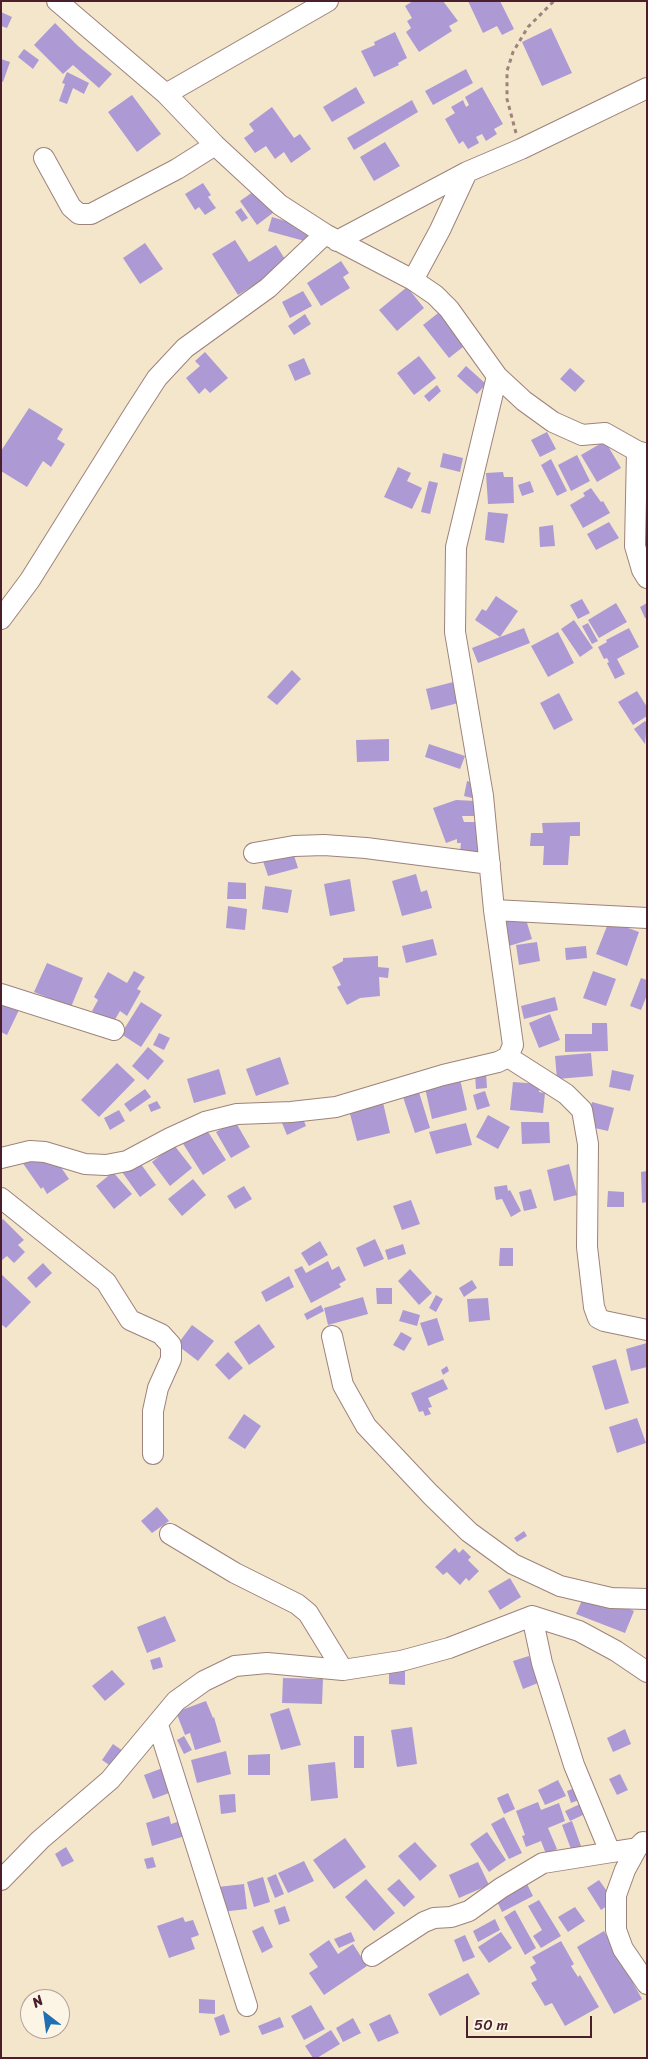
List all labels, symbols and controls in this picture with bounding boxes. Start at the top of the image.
text: N [27,1988,48,2015]
north arrow [20,1989,70,2039]
scale bar [468,2006,594,2038]
text: 50 m [474,2012,508,2038]

